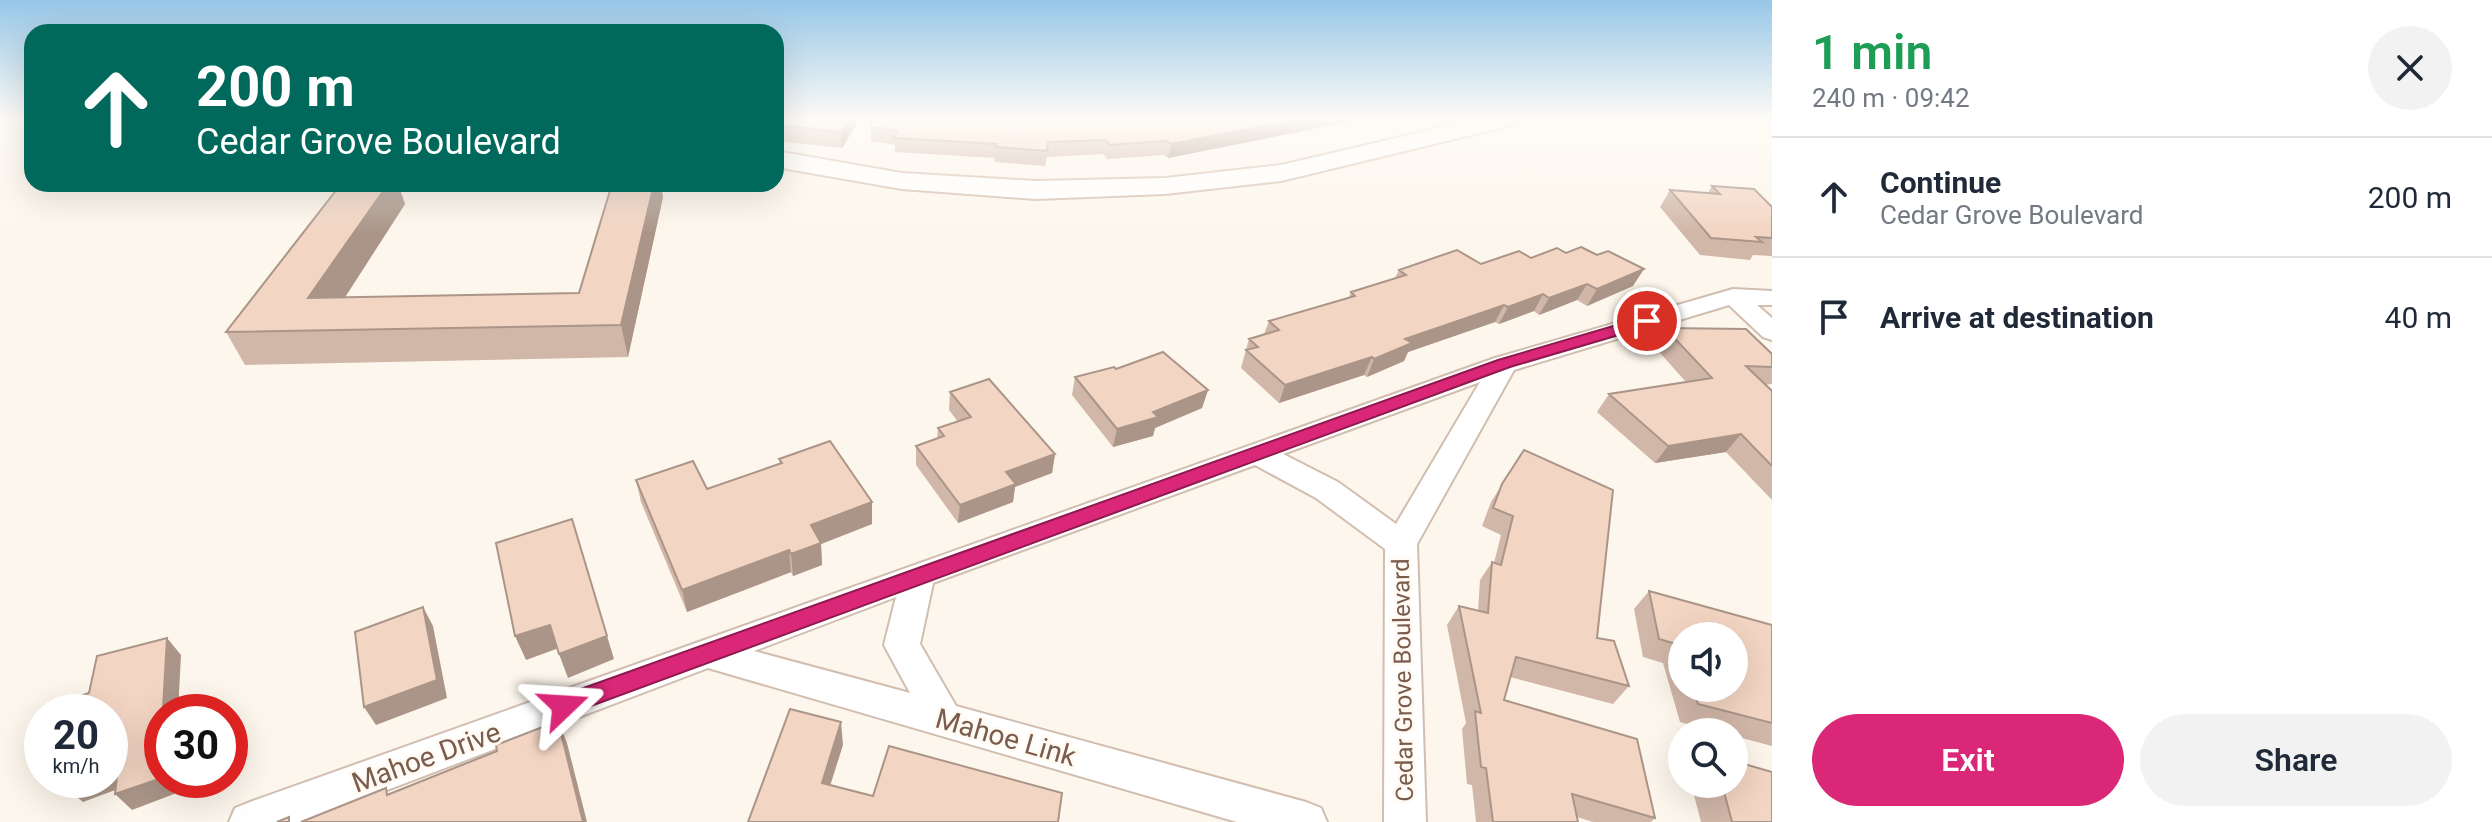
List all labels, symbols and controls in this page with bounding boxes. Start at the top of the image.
text: 1 min [1812,24,1932,81]
button: close [2368,26,2452,110]
text: 200 m [196,54,355,120]
icon: ahead [64,56,168,160]
text: 240 m · 09:42 [1812,83,1970,113]
text: Cedar Grove Boulevard [196,121,561,163]
text: Continue [1880,165,2001,200]
icon: ahead [1812,175,1856,219]
text: 200 m [2368,180,2452,215]
text: Cedar Grove Boulevard [1880,200,2143,230]
pin [1613,287,1681,355]
icon: arrive [1812,295,1856,339]
icon: arrive [1625,299,1669,343]
text: Arrive at destination [1880,300,2154,335]
text: 40 m [2385,300,2452,335]
street label: Cedar Grove Boulevard [1387,558,1419,802]
map controls [1668,622,1748,798]
button: sound [1668,622,1748,702]
position arrow [522,664,606,748]
speed limit sign: 30 [144,694,248,798]
street label: Mahoe Link [932,702,1081,773]
text: 20 [53,712,99,759]
button: Exit [1812,714,2124,806]
button: Share [2140,714,2452,806]
street label: Mahoe Drive [347,715,505,800]
button: search [1668,718,1748,798]
text: km/h [53,754,99,778]

